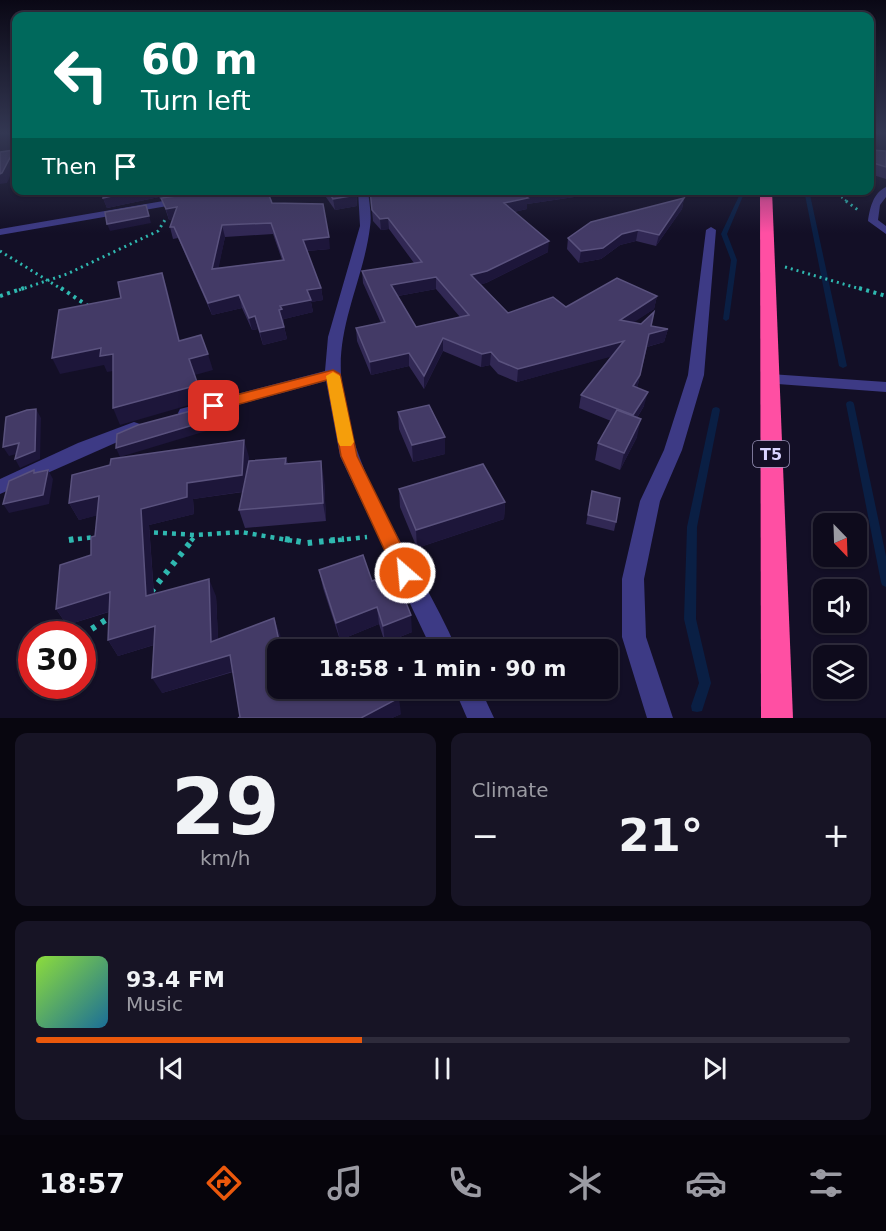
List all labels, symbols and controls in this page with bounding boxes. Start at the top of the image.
text: 60 m [141,35,258,84]
icon: left [42,36,120,114]
text: Turn left [141,85,251,116]
icon: arrive [109,150,142,183]
text: Then [42,154,97,179]
pin [188,380,239,431]
icon: arrive [197,389,230,422]
road number: T5 [753,441,789,467]
north arrow [813,513,867,567]
map controls [813,513,867,699]
position arrow [373,541,437,605]
button: sound [813,579,867,633]
speed limit sign: 30 [18,621,96,699]
button: layers [813,645,867,699]
text: 18:58 · 1 min · 90 m [319,656,566,681]
text: 29 [171,762,280,852]
text: Climate [472,778,548,802]
text: 21° [618,809,703,862]
text: − [472,816,499,855]
text: + [822,816,850,855]
text: km/h [200,846,250,870]
text: 93.4 FM [126,967,225,992]
text: Music [126,992,183,1016]
icon: previous [155,1052,188,1085]
icon: pause [426,1052,459,1085]
icon: next [698,1052,731,1085]
icon: directions [203,1162,245,1204]
icon: music [324,1162,366,1204]
icon: phone [444,1162,486,1204]
icon: climate [564,1162,606,1204]
icon: car [685,1162,727,1204]
icon: filters [805,1162,847,1204]
text: 18:57 [39,1168,125,1199]

